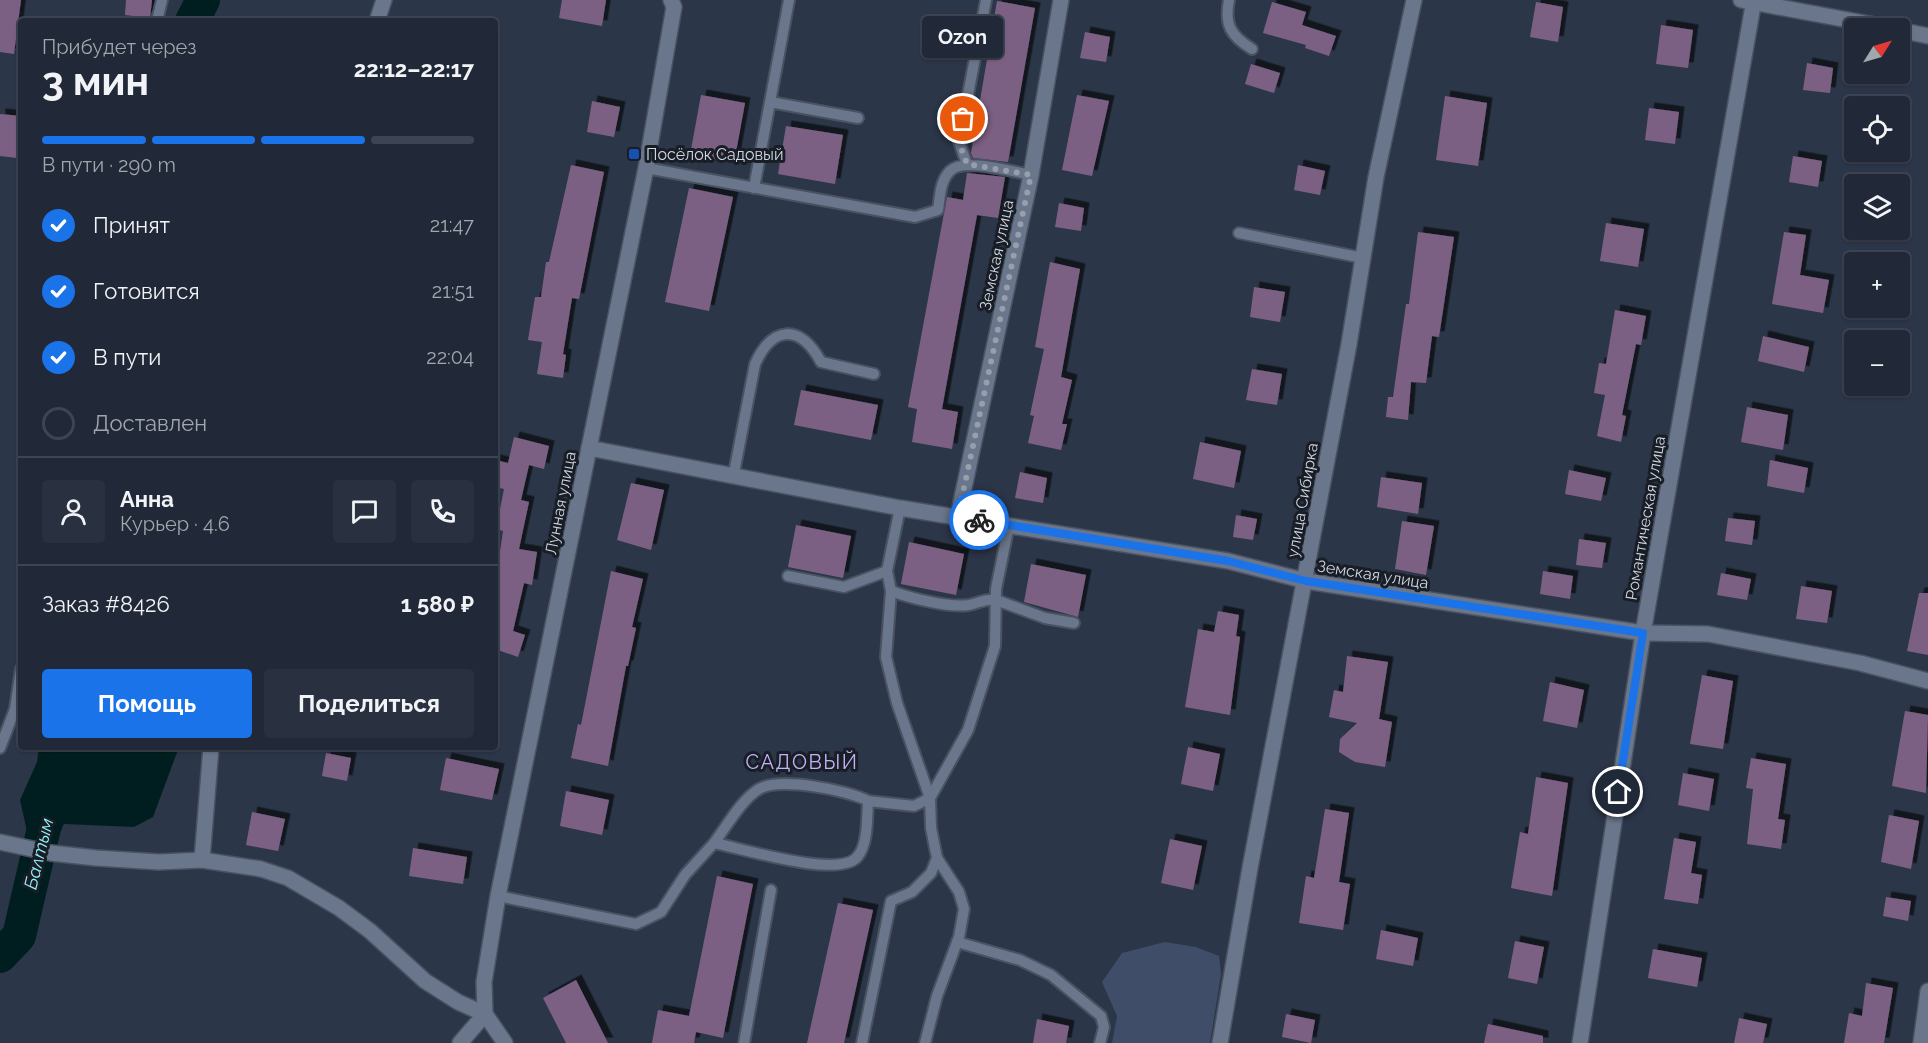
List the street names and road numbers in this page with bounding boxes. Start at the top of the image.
street label: Земская улица [976,198,1017,312]
street label: Романтическая улица [1622,434,1669,602]
street label: улица Сибирка [1283,441,1322,559]
street label: Лунная улица [541,450,580,556]
street label: Земская улица [1316,556,1430,593]

